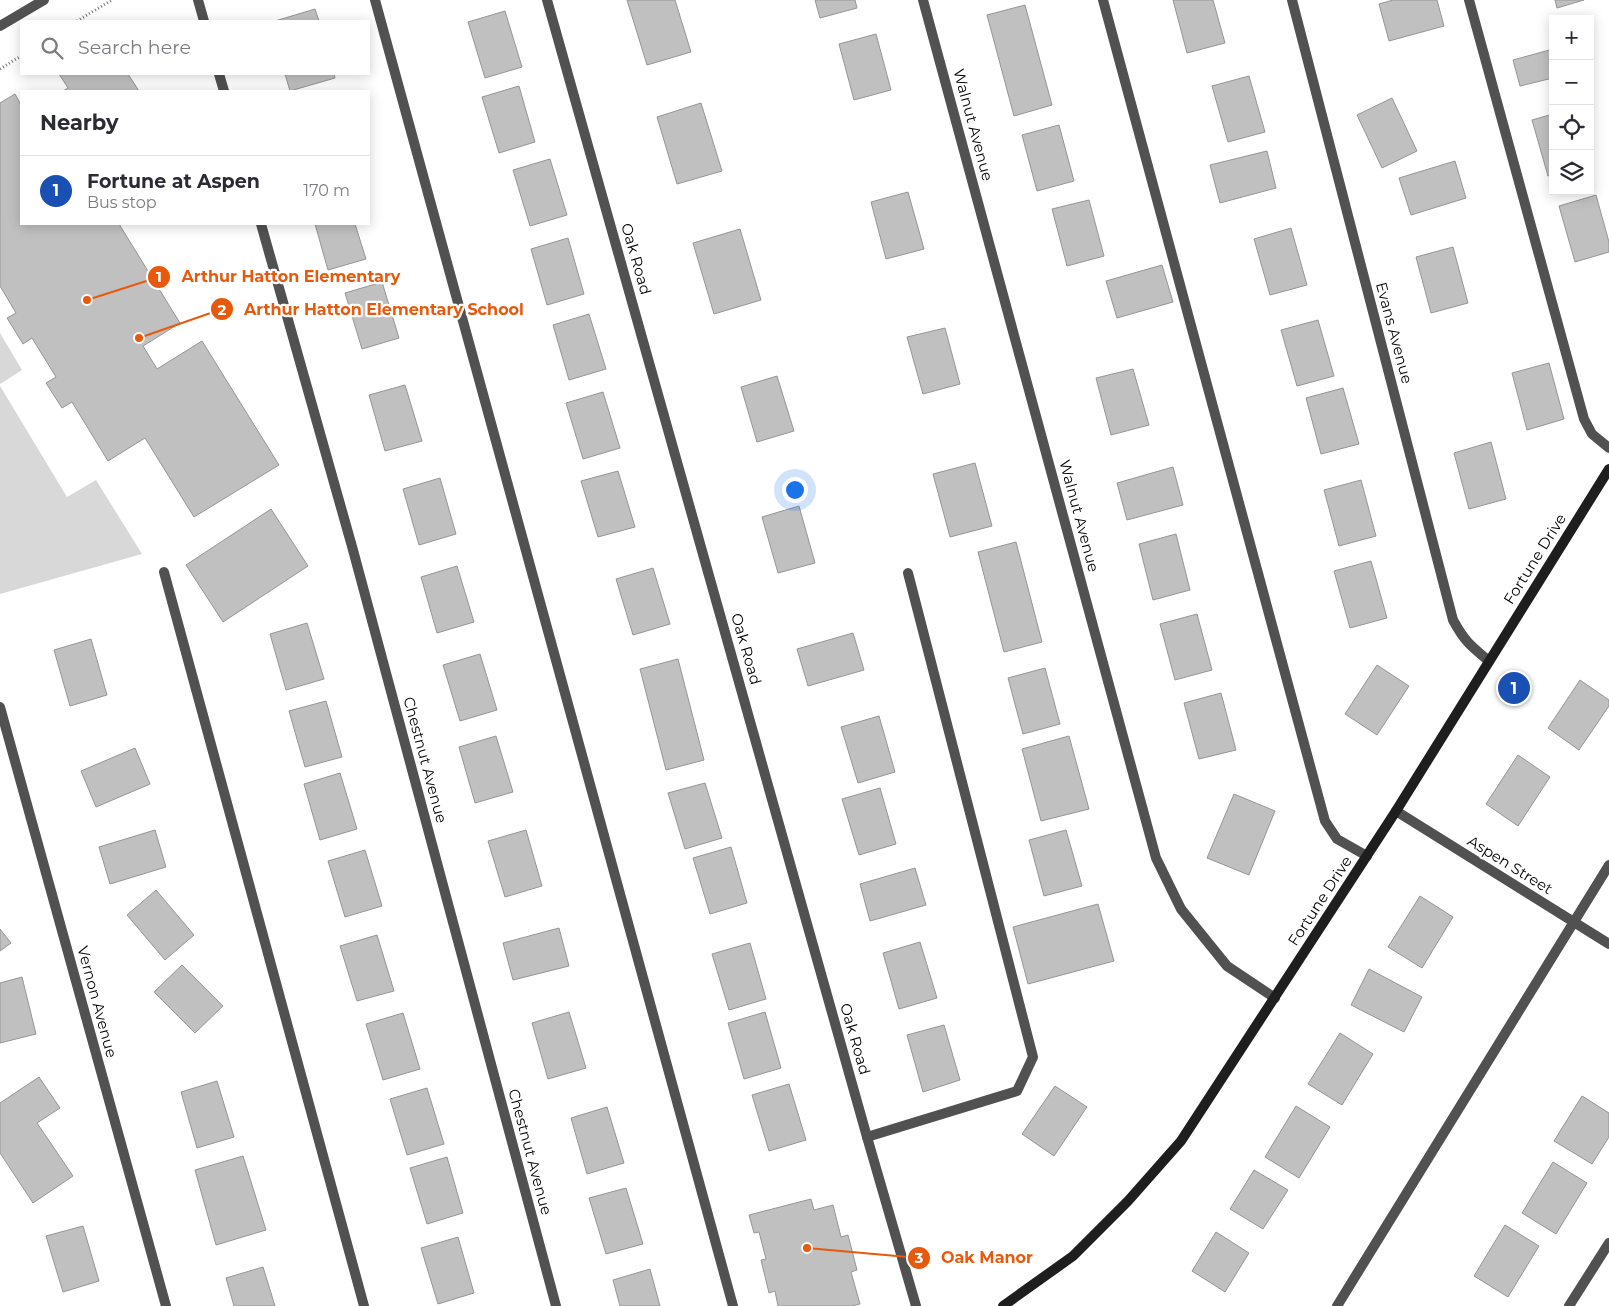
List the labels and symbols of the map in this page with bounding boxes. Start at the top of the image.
street label: Walnut Avenue [949,67,998,183]
street label: Oak Road [617,221,656,297]
callout: Arthur Hatton Elementary [147,261,410,292]
text: 1 [156,267,162,286]
text: Arthur Hatton Elementary [181,267,401,286]
street label: Evans Avenue [1372,280,1417,386]
callout: Arthur Hatton Elementary School [209,294,534,325]
text: 2 [218,300,227,319]
text: Arthur Hatton Elementary School [243,300,524,319]
street label: Walnut Avenue [1055,458,1104,574]
your location [782,477,808,503]
street label: Fortune Drive [1499,510,1570,608]
street label: Oak Road [727,611,766,687]
pin: 1 [1498,669,1530,707]
street label: Chestnut Avenue [399,695,451,825]
street label: Aspen Street [1464,831,1556,898]
street label: Fortune Drive [1283,852,1356,949]
street label: Vernon Avenue [73,944,122,1060]
street label: Oak Road [836,1001,875,1077]
street label: Chestnut Avenue [504,1087,556,1217]
callout: Oak Manor [906,1242,1043,1273]
text: 3 [914,1248,924,1267]
text: Oak Manor [941,1248,1033,1267]

